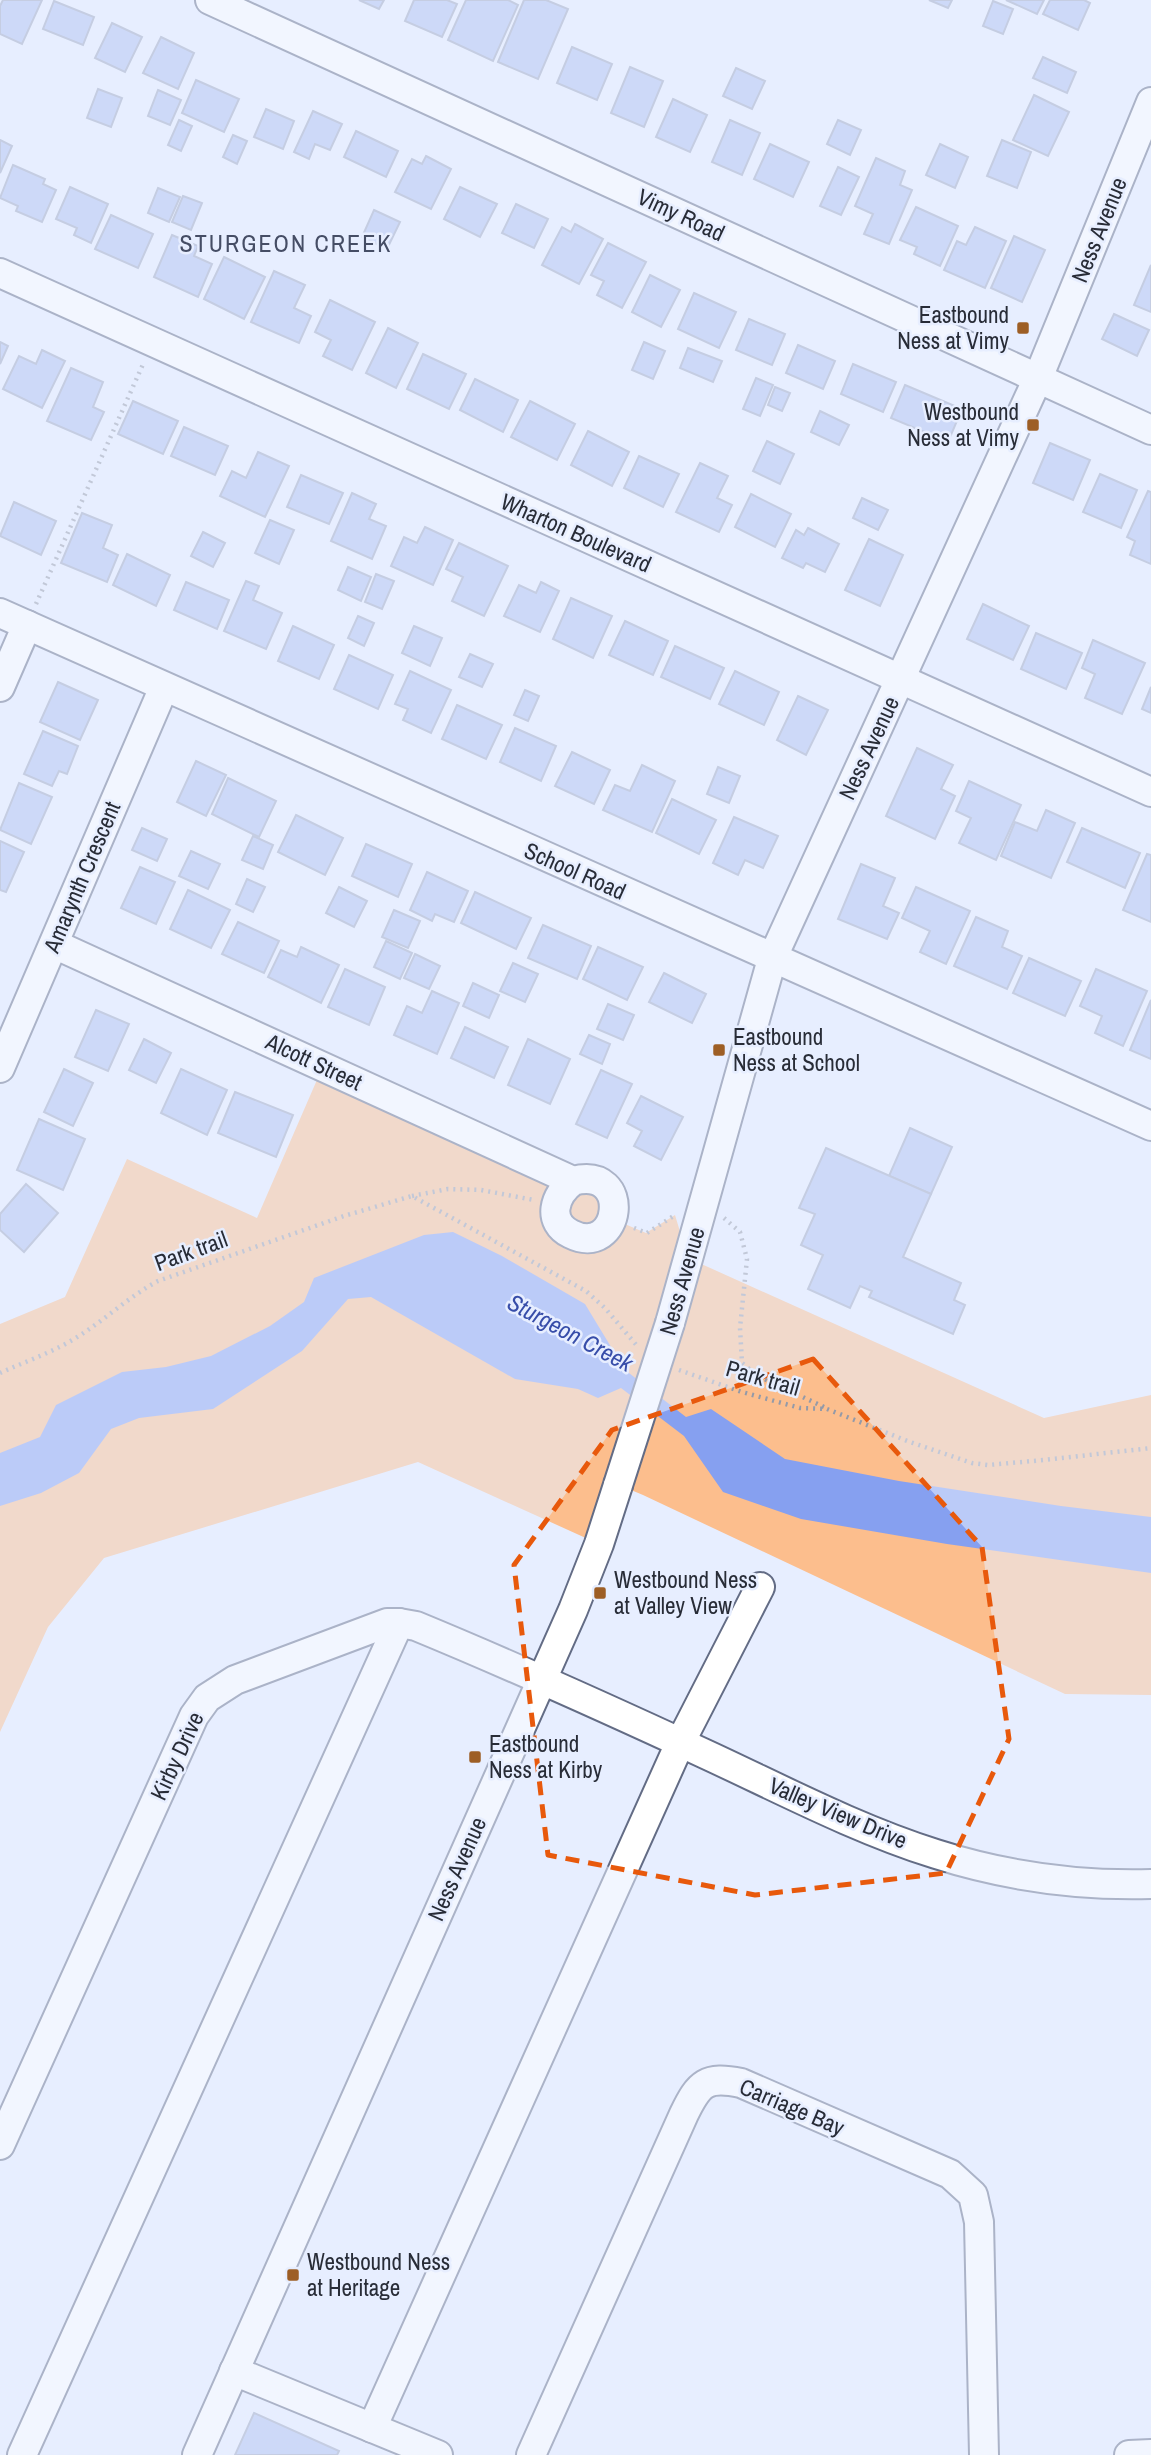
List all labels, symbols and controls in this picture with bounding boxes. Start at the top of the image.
street label: Ness Avenue [1063,173,1134,287]
street label: Vimy Road [633,181,730,248]
district label: STURGEON CREEK [180,227,392,259]
place label: Eastbound Ness at Vimy [897,299,1010,356]
marker: Eastbound Ness at Vimy [1015,320,1031,336]
place label: Westbound Ness at Vimy [907,396,1020,453]
marker: Westbound Ness at Vimy [1025,417,1041,433]
street label: Wharton Boulevard [496,486,656,580]
street label: Ness Avenue [831,691,906,805]
street label: Amarynth Crescent [35,796,127,958]
street label: School Road [520,834,631,907]
place label: Eastbound Ness at School [733,1021,860,1078]
street label: Alcott Street [260,1025,367,1097]
marker: Eastbound Ness at School [711,1042,727,1058]
street label: Park trail [150,1223,232,1278]
street label: Ness Avenue [651,1223,712,1338]
water label: Sturgeon Creek [502,1286,640,1379]
street label: Park trail [723,1352,804,1403]
place label: Westbound Ness at Valley View [614,1564,757,1621]
marker: Westbound Ness at Valley View [592,1585,608,1601]
street label: Kirby Drive [143,1706,211,1805]
place label: Eastbound Ness at Kirby [489,1728,603,1785]
marker: Eastbound Ness at Kirby [467,1749,483,1765]
street label: Valley View Drive [764,1770,912,1856]
street label: Ness Avenue [420,1812,493,1926]
street label: Carriage Bay [735,2071,850,2143]
place label: Westbound Ness at Heritage [307,2246,450,2303]
marker: Westbound Ness at Heritage [285,2267,301,2283]

